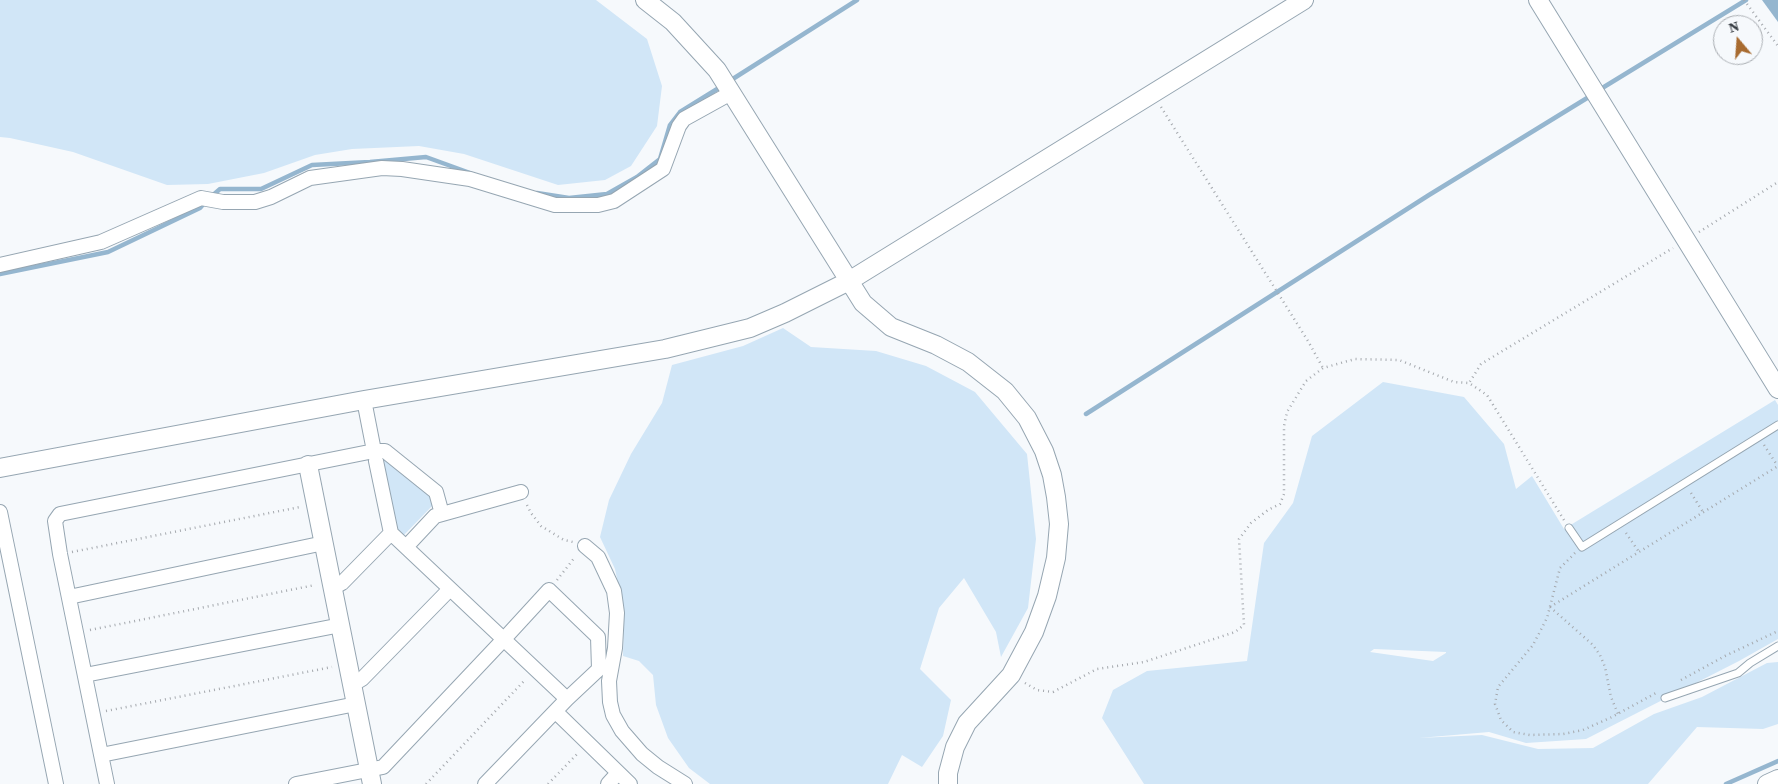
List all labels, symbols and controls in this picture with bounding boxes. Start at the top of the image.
north arrow [1713,15,1763,65]
text: N [1726,16,1742,38]

